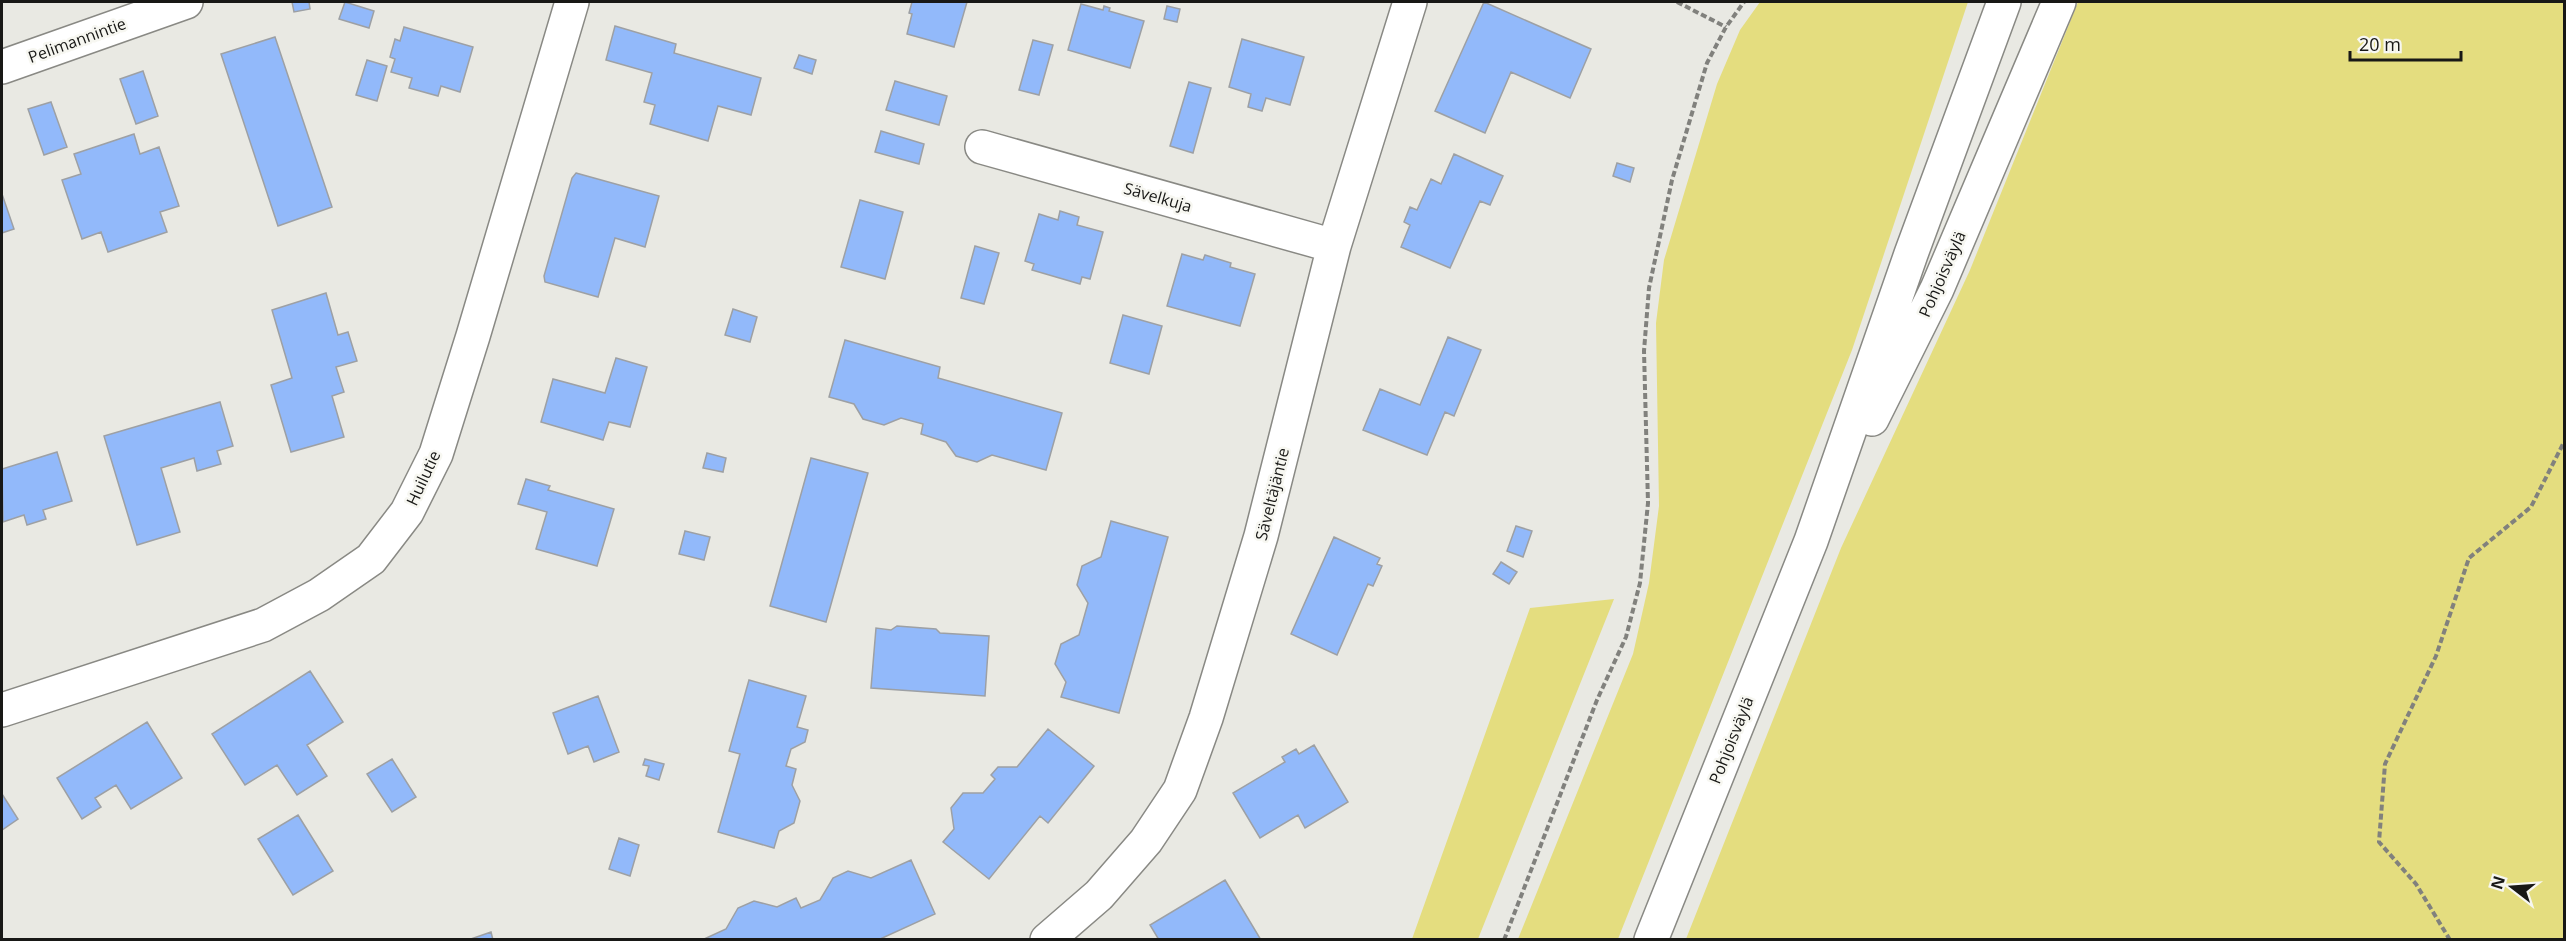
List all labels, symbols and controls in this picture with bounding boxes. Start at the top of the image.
street label: Pelimannintie [25,12,129,68]
scale bar [2350,24,2461,62]
text: 20 m [2359,32,2401,56]
street label: Sävelkuja [1121,177,1195,217]
street label: Pohjoisväylä [1913,227,1971,321]
street label: Säveltäjäntie [1250,445,1294,543]
street label: Huilutie [401,447,445,509]
street label: Pohjoisväylä [1704,693,1758,787]
north arrow [2482,857,2542,917]
text: N [2485,873,2510,892]

